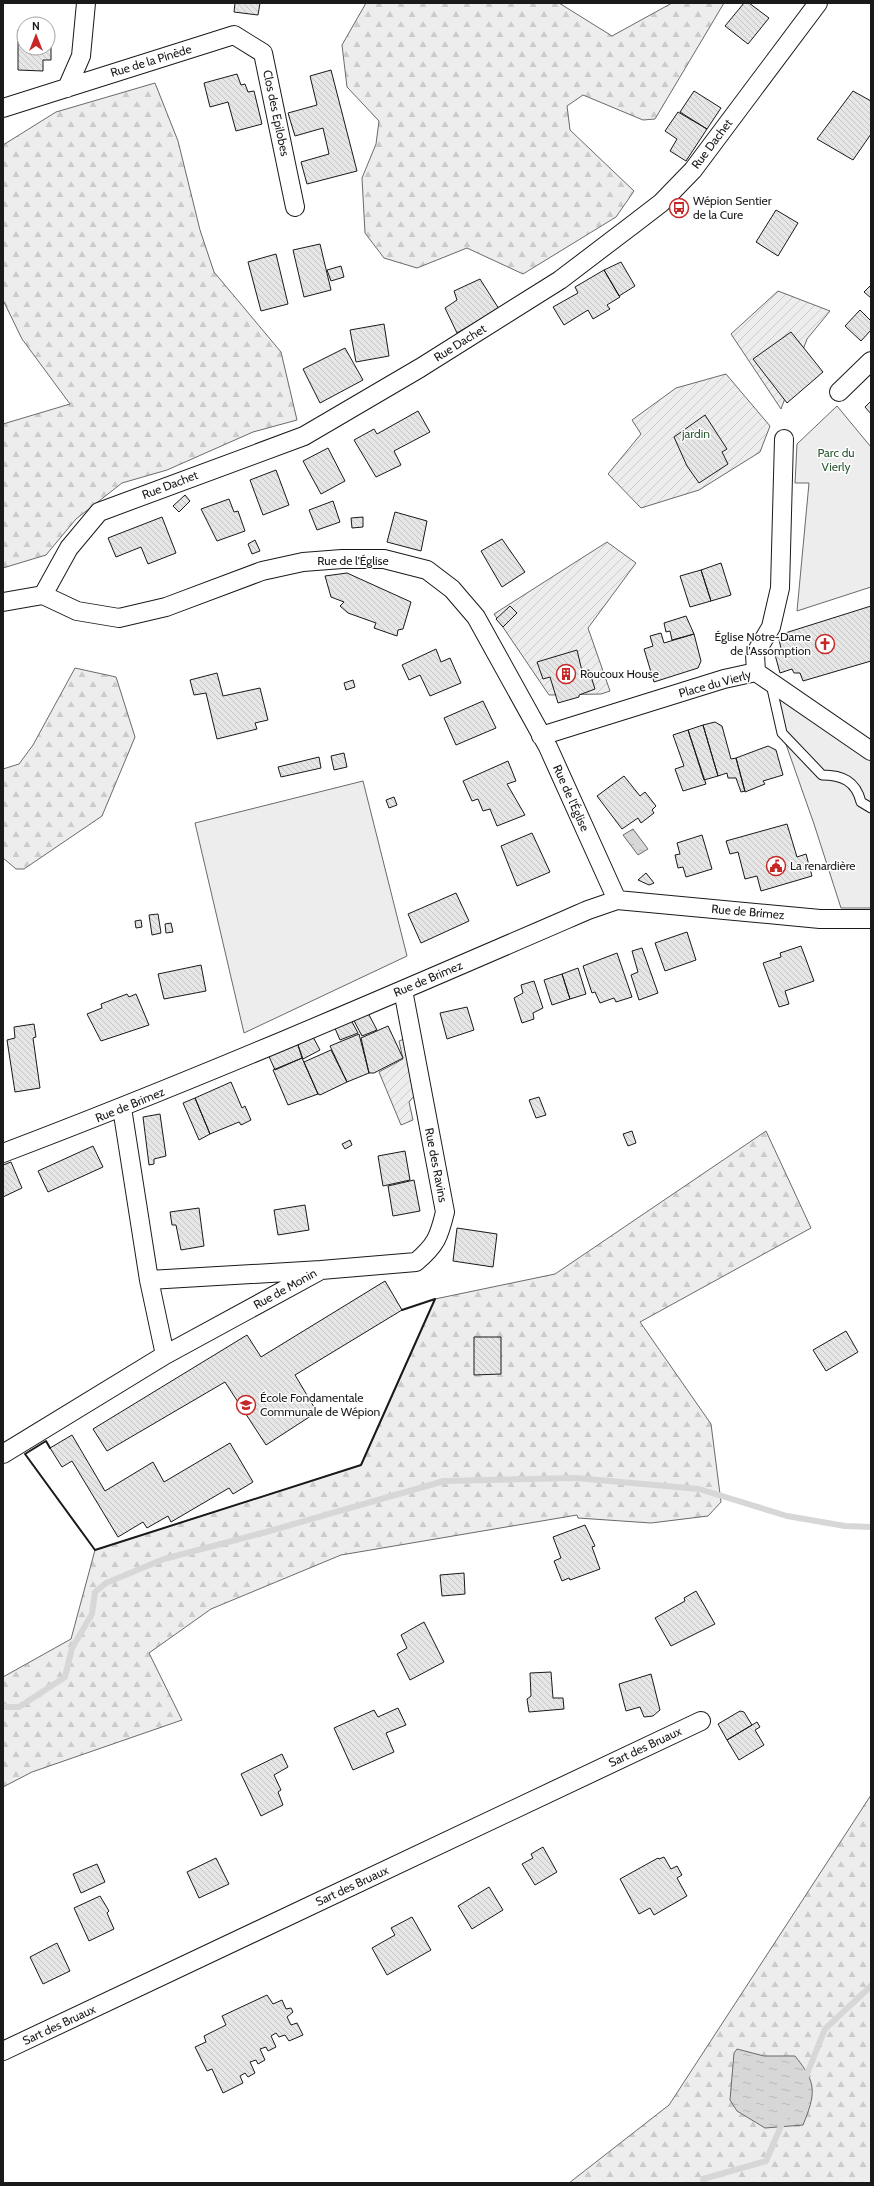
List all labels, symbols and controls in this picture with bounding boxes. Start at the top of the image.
north arrow [16,16,56,56]
text: N [32,19,40,33]
street label: Rue de la Pinède [108,41,193,80]
street label: Clos des Epilobes [260,68,293,157]
street label: Rue Dachet [688,116,735,172]
place label: Wépion Sentier de la Cure [693,193,772,222]
bus stop icon: Wépion Sentier de la Cure [668,197,690,219]
street label: Rue Dachet [431,321,489,365]
park label: jardin [681,426,710,441]
park label: Parc du Vierly [817,445,855,474]
street label: Rue Dachet [140,467,200,502]
street label: Rue de l'Église [317,553,389,568]
place label: Église Notre-Dame de l'Assomption [715,629,811,658]
church icon: Église Notre-Dame de l'Assomption [814,633,836,655]
building icon: Roucoux House [555,663,577,685]
place label: Roucoux House [580,666,659,681]
street label: Place du Vierly [677,667,753,700]
street label: Rue de l'Église [550,762,593,833]
public building icon: La renardière [765,855,787,877]
place label: La renardière [790,858,856,873]
street label: Rue de Brimez [711,901,786,922]
street label: Rue de Brimez [391,957,465,1000]
street label: Rue de Brimez [93,1084,167,1125]
street label: Rue des Ravins [422,1126,451,1203]
street label: Rue de Monin [251,1265,319,1312]
place label: École Fondamentale Communale de Wépion [260,1390,381,1419]
school or university icon: École Fondamentale Communale de Wépion [235,1394,257,1416]
street label: Sart des Bruaux [606,1723,684,1770]
street label: Sart des Bruaux [313,1862,391,1909]
street label: Sart des Bruaux [20,2001,98,2048]

